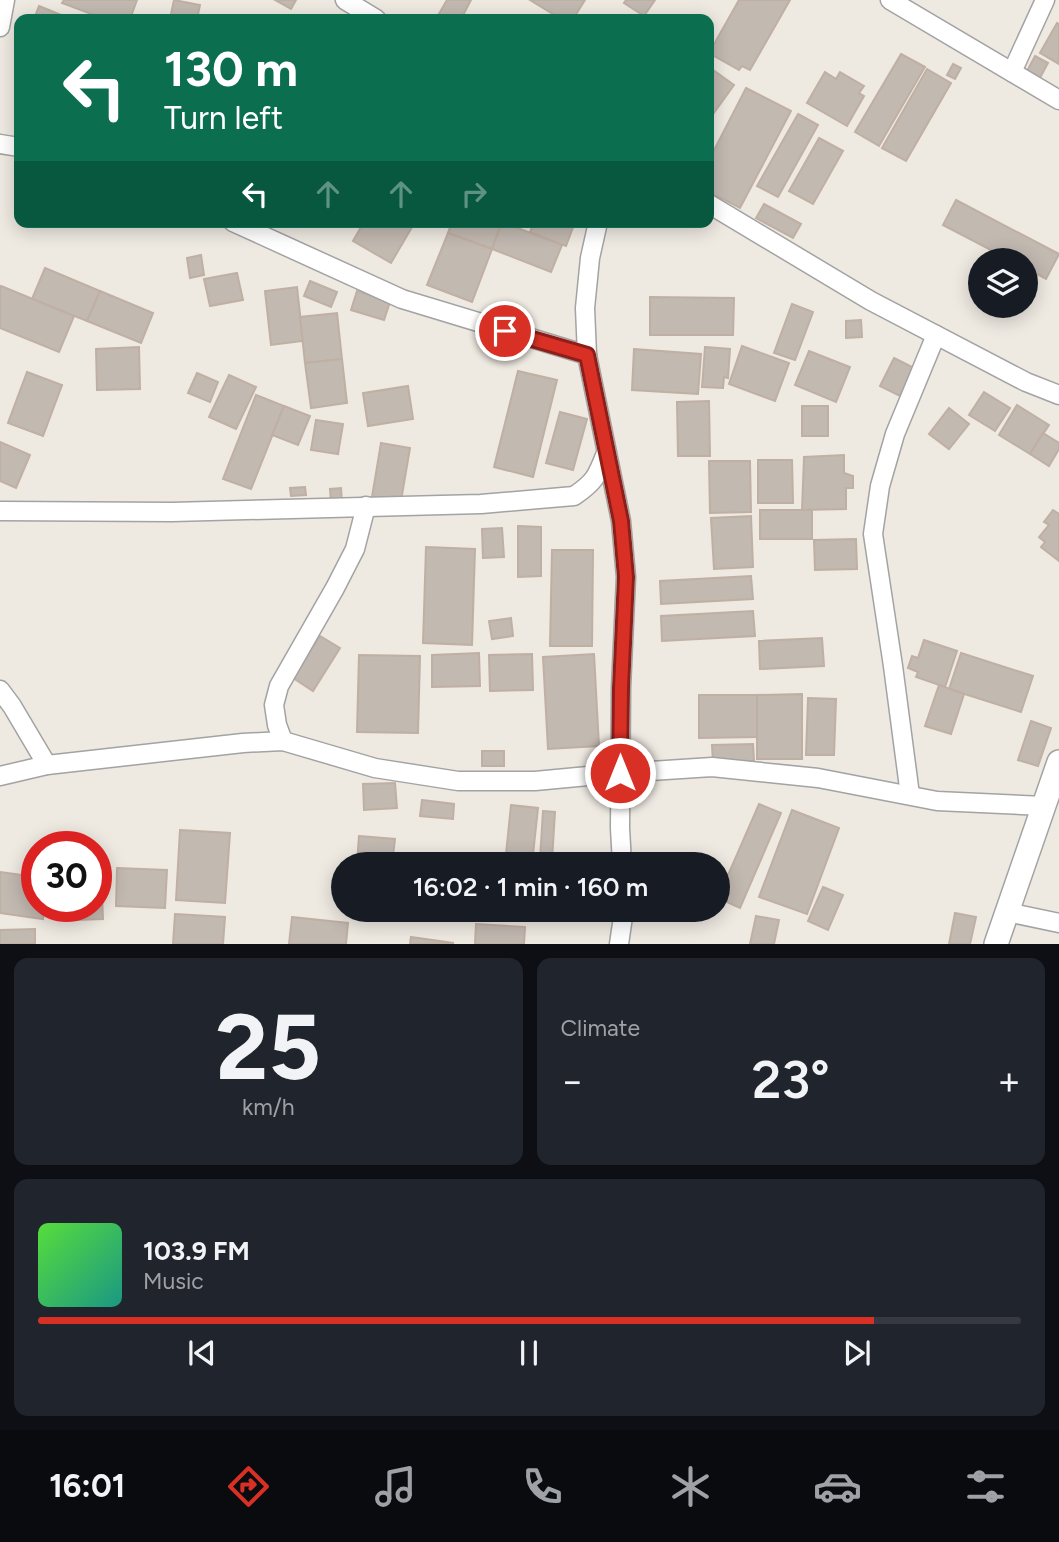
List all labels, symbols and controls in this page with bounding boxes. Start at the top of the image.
text: 130 m [164,39,298,98]
icon: left [49,42,140,133]
text: Turn left [164,99,283,137]
icon: left [236,175,274,213]
icon: ahead [309,175,347,213]
icon: ahead [382,175,420,213]
icon: right [455,175,493,213]
map controls [968,248,1038,318]
button: layers [968,248,1038,318]
pin [475,301,535,361]
icon: arrive [486,312,524,350]
position arrow [583,736,657,810]
speed limit sign: 30 [21,831,112,922]
text: 16:02 · 1 min · 160 m [413,871,648,903]
text: 25 [215,993,321,1102]
text: Climate [561,1014,640,1042]
text: 23° [752,1049,830,1111]
text: − [561,1058,584,1104]
text: + [997,1058,1021,1104]
text: km/h [242,1093,295,1121]
text: 103.9 FM [143,1235,250,1267]
text: Music [143,1267,204,1295]
icon: previous [183,1334,221,1372]
icon: pause [510,1334,548,1372]
icon: next [838,1334,876,1372]
icon: directions [224,1462,273,1511]
icon: music [371,1462,420,1511]
icon: phone [518,1462,567,1511]
icon: climate [666,1462,715,1511]
icon: car [813,1462,862,1511]
icon: filters [961,1462,1010,1511]
text: 16:01 [49,1467,125,1505]

